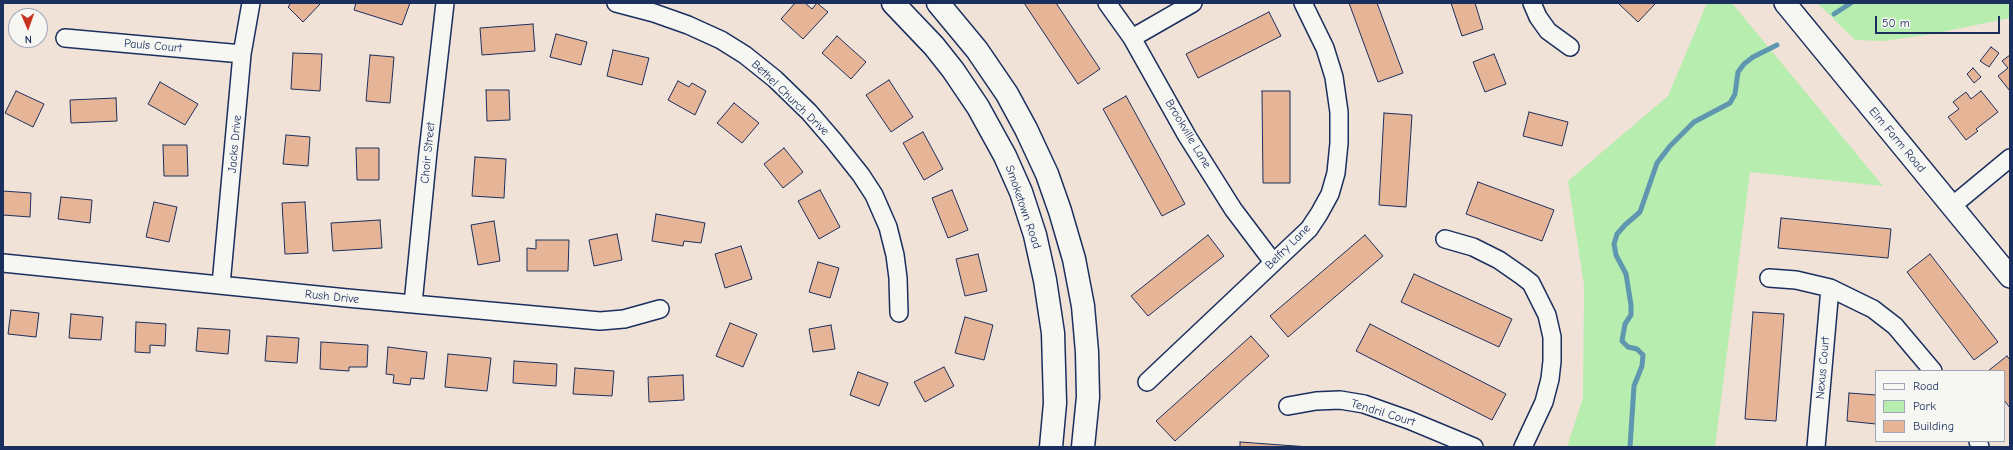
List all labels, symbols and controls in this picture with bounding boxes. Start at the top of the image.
north arrow [8,8,48,48]
scale bar [1877,8,2002,34]
text: 50 m [1882,16,1910,30]
text: N [25,33,32,46]
street label: Pauls Court [123,36,183,56]
street label: Bethel Church Drive [748,57,832,139]
street label: Brookville Lane [1162,97,1214,171]
street label: Elm Farm Road [1866,104,1928,176]
street label: Jacks Drive [225,114,245,174]
street label: Choir Street [418,122,438,184]
street label: Smoketown Road [1002,163,1044,251]
street label: Belfry Lane [1262,221,1314,273]
street label: Rush Drive [304,287,360,307]
street label: Nexus Court [1813,336,1833,400]
legend [1875,370,2005,442]
text: Road [1913,379,1939,393]
street label: Tendril Court [1349,396,1417,430]
text: Park [1913,399,1936,413]
text: Building [1913,419,1954,433]

